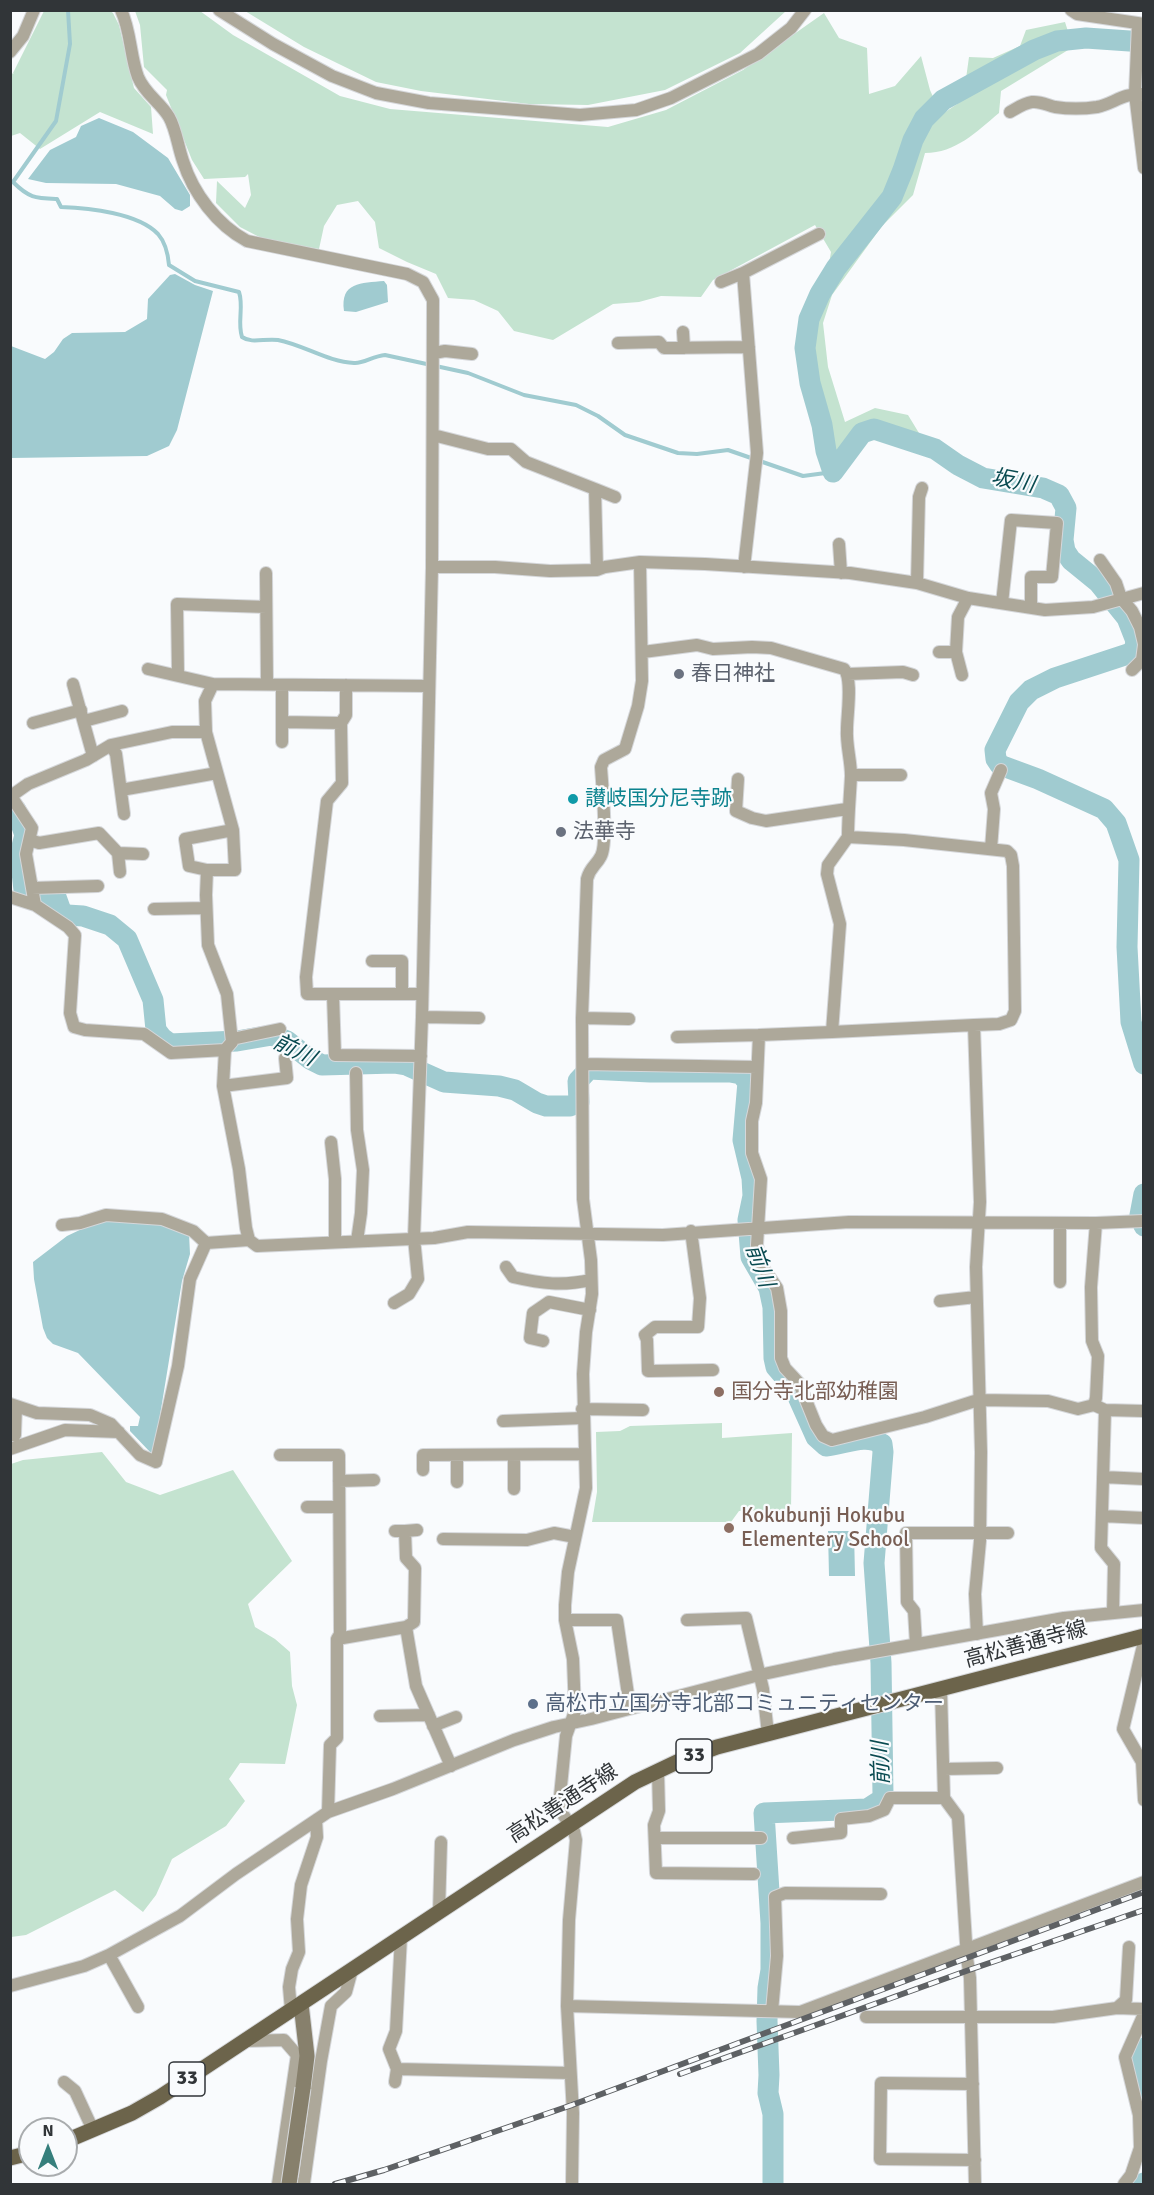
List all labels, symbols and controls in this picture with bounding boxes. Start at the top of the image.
water label: 坂川 [989,465,1037,499]
place label: 春日神社 [691,661,775,687]
marker: 春日神社 [672,667,686,681]
place label: 讃岐国分尼寺跡 [585,786,732,812]
marker: 讃岐国分尼寺跡 [566,792,580,806]
place label: 法華寺 [573,819,636,845]
marker: 法華寺 [554,825,568,839]
water label: 前川 [268,1029,320,1073]
water label: 前川 [739,1241,779,1291]
place label: 国分寺北部幼稚園 [731,1379,899,1405]
marker: 国分寺北部幼稚園 [712,1385,726,1399]
place label: Kokubunji Hokubu Elementery School [741,1503,909,1553]
marker: Kokubunji Hokubu Elementery School [722,1521,736,1535]
street label: 高松善通寺線 [962,1617,1090,1673]
place label: 高松市立国分寺北部コミュニティセンター [545,1691,944,1717]
marker: 高松市立国分寺北部コミュニティセンター [526,1697,540,1711]
road number: 33 [676,1739,712,1773]
water label: 前川 [868,1741,896,1785]
street label: 高松善通寺線 [503,1759,623,1849]
road number: 33 [169,2062,205,2096]
north arrow [18,2117,78,2177]
text: N [42,2121,54,2141]

